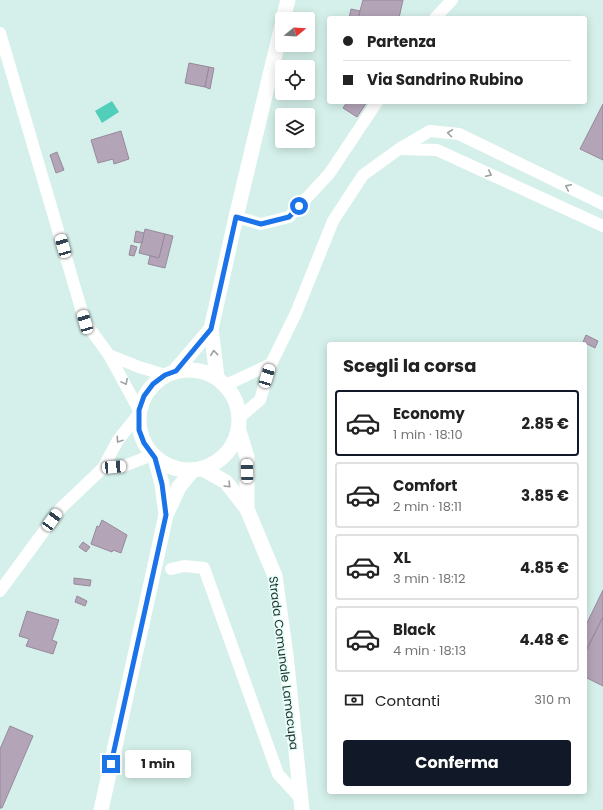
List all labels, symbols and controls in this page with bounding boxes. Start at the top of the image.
north arrow [275,12,315,52]
map controls [275,12,315,148]
text: Partenza [367,31,436,52]
button: locate [275,60,315,100]
text: Via Sandrino Rubino [367,69,523,90]
button: layers [275,108,315,148]
one-way arrow [447,129,453,138]
one-way arrow [484,169,492,177]
one-way arrow [565,184,572,192]
route start [290,197,308,215]
car [54,233,72,259]
car [76,309,94,335]
one-way arrow [210,350,219,356]
text: Scegli la corsa [343,353,476,378]
car [258,363,276,389]
one-way arrow [120,378,128,386]
text: Economy [393,403,465,424]
icon: car [345,405,381,441]
text: 2.85 € [522,413,569,434]
text: 1 min · 18:10 [393,425,463,444]
one-way arrow [116,436,124,443]
car [241,459,253,483]
car [102,460,126,474]
text: Comfort [393,475,457,496]
icon: car [345,477,381,513]
one-way arrow [223,480,231,488]
text: 3.85 € [521,485,569,506]
text: 2 min · 18:11 [393,497,462,516]
car [40,507,64,533]
text: XL [393,547,411,568]
icon: car [345,549,381,585]
text: 4.85 € [520,557,569,578]
text: 3 min · 18:12 [393,569,466,588]
street label: Strada Comunale Lamacupa [265,575,303,751]
text: Black [393,619,436,640]
icon: car [345,621,381,657]
text: 4.48 € [520,629,569,650]
text: 4 min · 18:13 [393,641,466,660]
icon: cash [343,689,365,711]
text: Contanti [375,690,440,711]
text: 310 m [534,690,571,709]
button: Conferma [343,740,571,786]
callout: 1 min [125,750,191,778]
text: 1 min [141,754,175,773]
route end [102,755,120,773]

